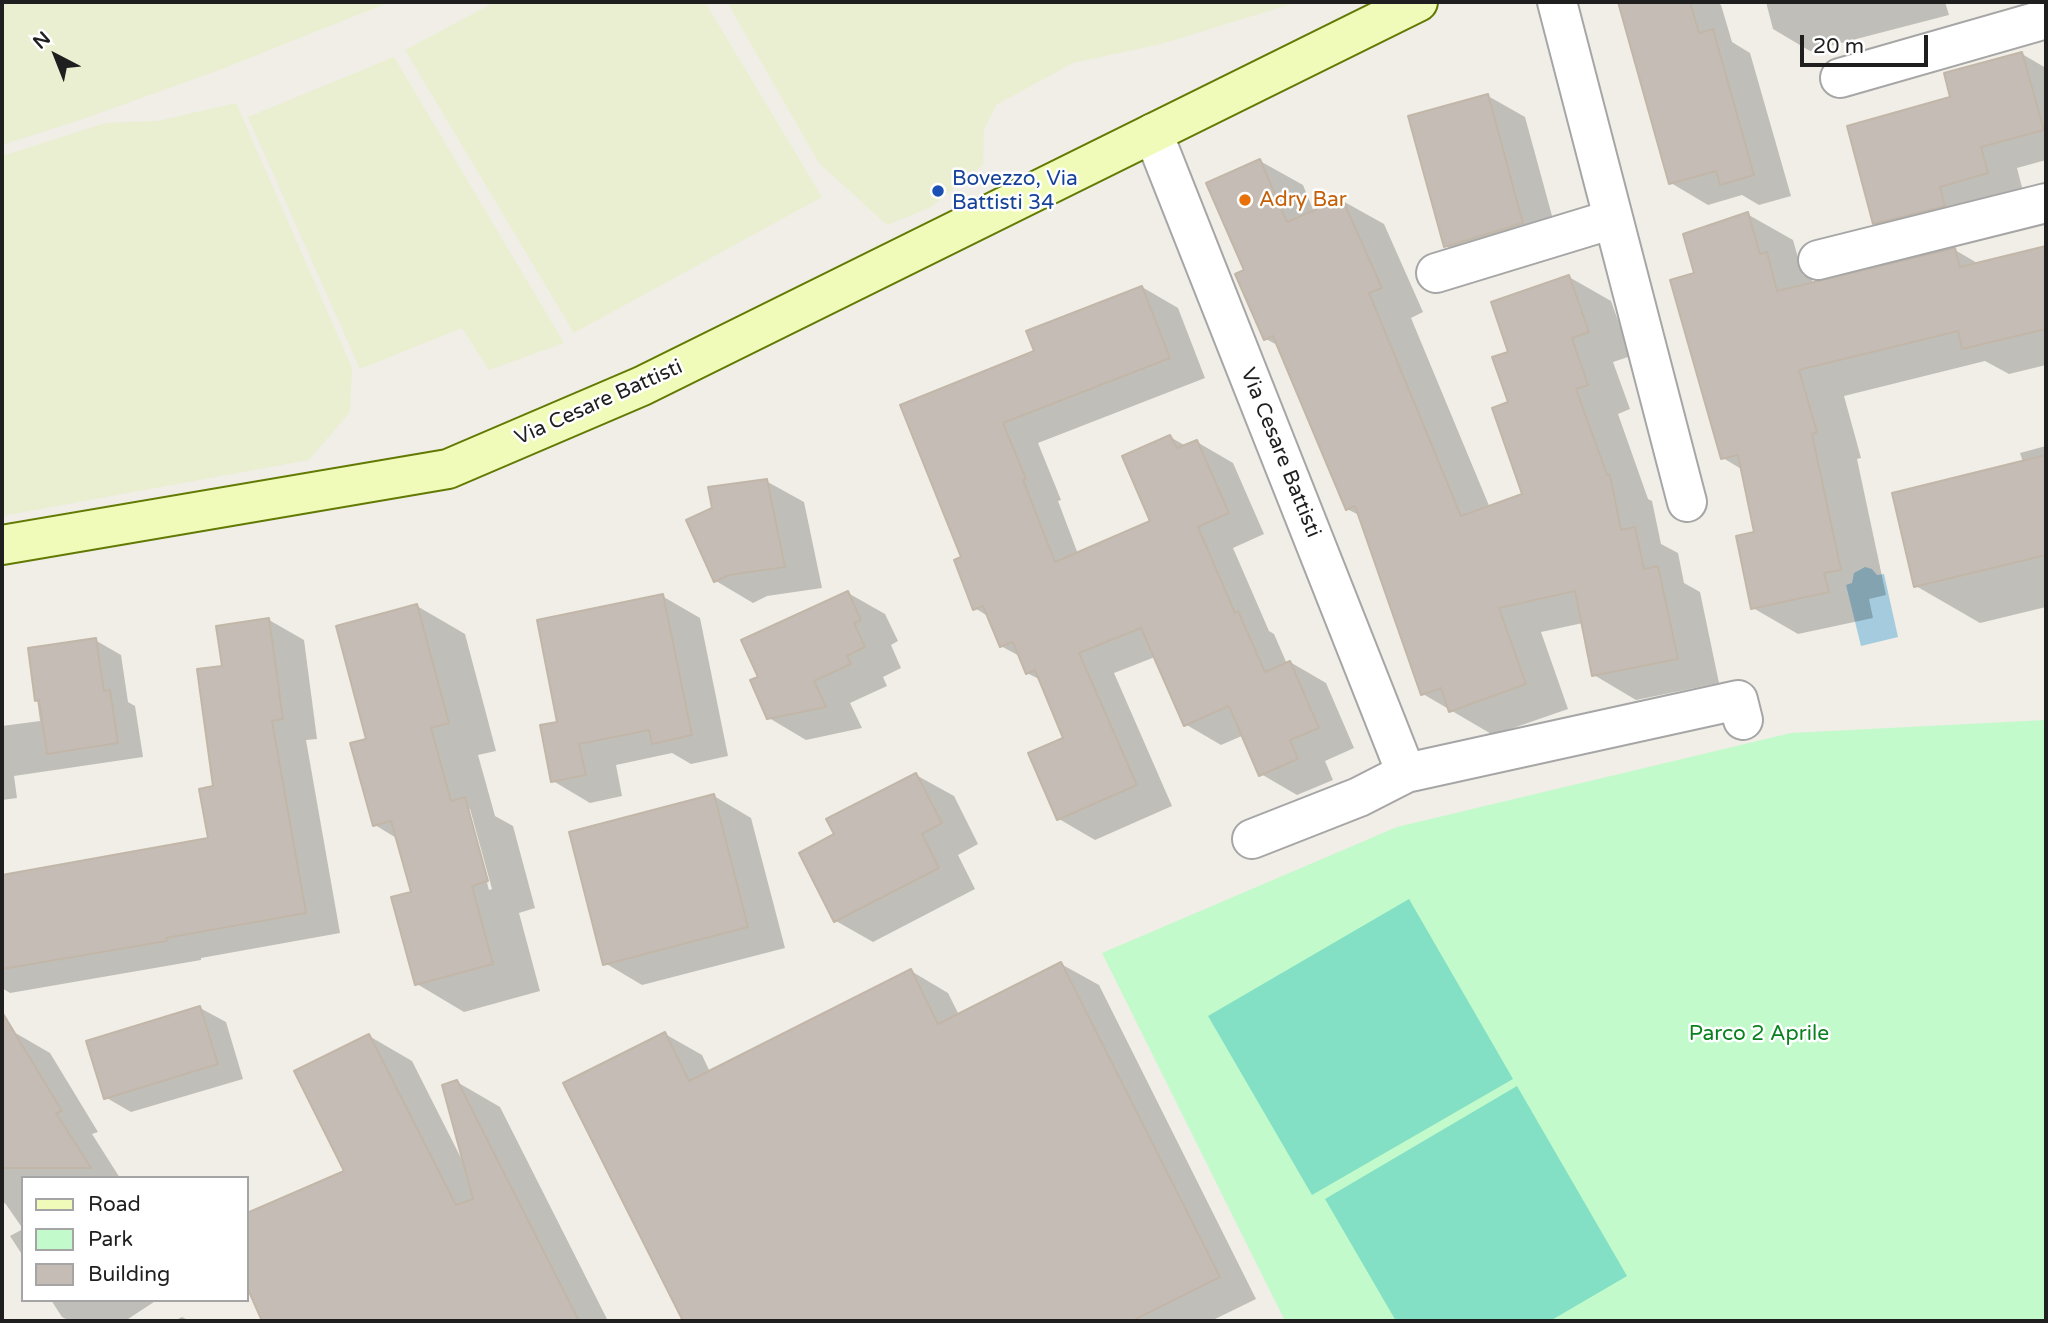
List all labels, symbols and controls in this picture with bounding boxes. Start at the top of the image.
north arrow [21,21,91,91]
scale bar [1803,21,1931,65]
text: N [29,27,55,54]
text: 20 m [1813,34,1864,59]
place label: Bovezzo, Via Battisti 34 [952,166,1078,216]
marker: Bovezzo, Via Battisti 34 [930,183,946,199]
place label: Adry Bar [1259,187,1347,213]
marker: Adry Bar [1237,192,1253,208]
street label: Via Cesare Battisti [511,355,687,451]
street label: Via Cesare Battisti [1234,365,1326,541]
park label: Parco 2 Aprile [1689,1021,1829,1047]
legend [21,1176,248,1302]
text: Road [88,1192,141,1217]
text: Park [88,1227,133,1252]
text: Building [88,1262,170,1287]

